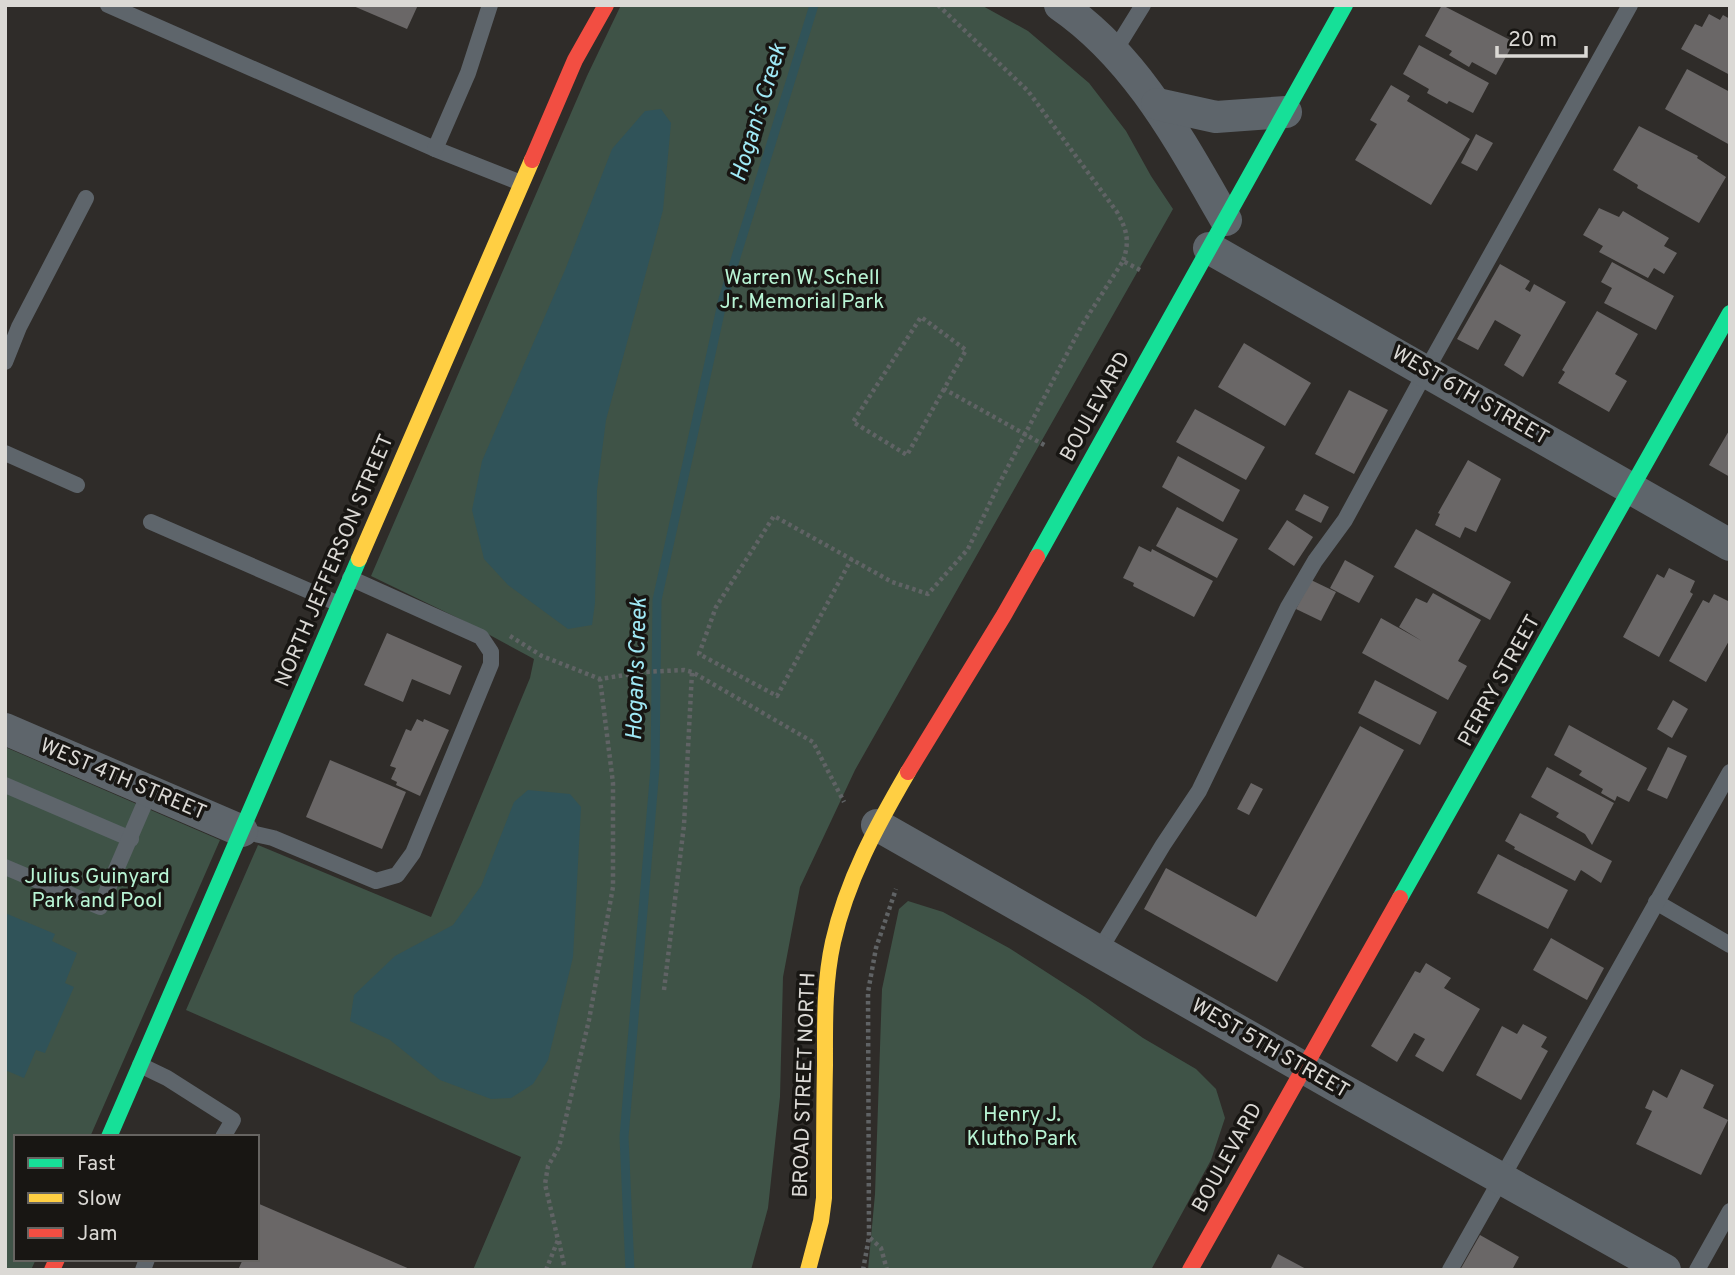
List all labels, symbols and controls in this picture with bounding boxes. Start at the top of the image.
scale bar [1497,14,1586,58]
text: 20 m [1508,27,1557,54]
water label: Hogan's Creek [725,40,795,186]
park label: Warren W. Schell Jr. Memorial Park [719,265,885,316]
street label: WEST 6TH STREET [1387,340,1553,452]
street label: BOULEVARD [1055,347,1137,467]
street label: NORTH JEFFERSON STREET [269,431,401,691]
water label: Hogan's Creek [621,597,655,741]
street label: PERRY STREET [1453,610,1547,752]
street label: WEST 4TH STREET [36,733,210,827]
park label: Julius Guinyard Park and Pool [24,864,170,915]
street label: BROAD STREET NORTH [788,972,822,1198]
street label: WEST 5TH STREET [1186,993,1354,1105]
street label: BOULEVARD [1187,1098,1269,1218]
park label: Henry J. Klutho Park [967,1102,1077,1153]
legend [14,1135,259,1261]
text: Fast [77,1151,116,1178]
text: Slow [77,1186,122,1213]
text: Jam [77,1221,118,1248]

